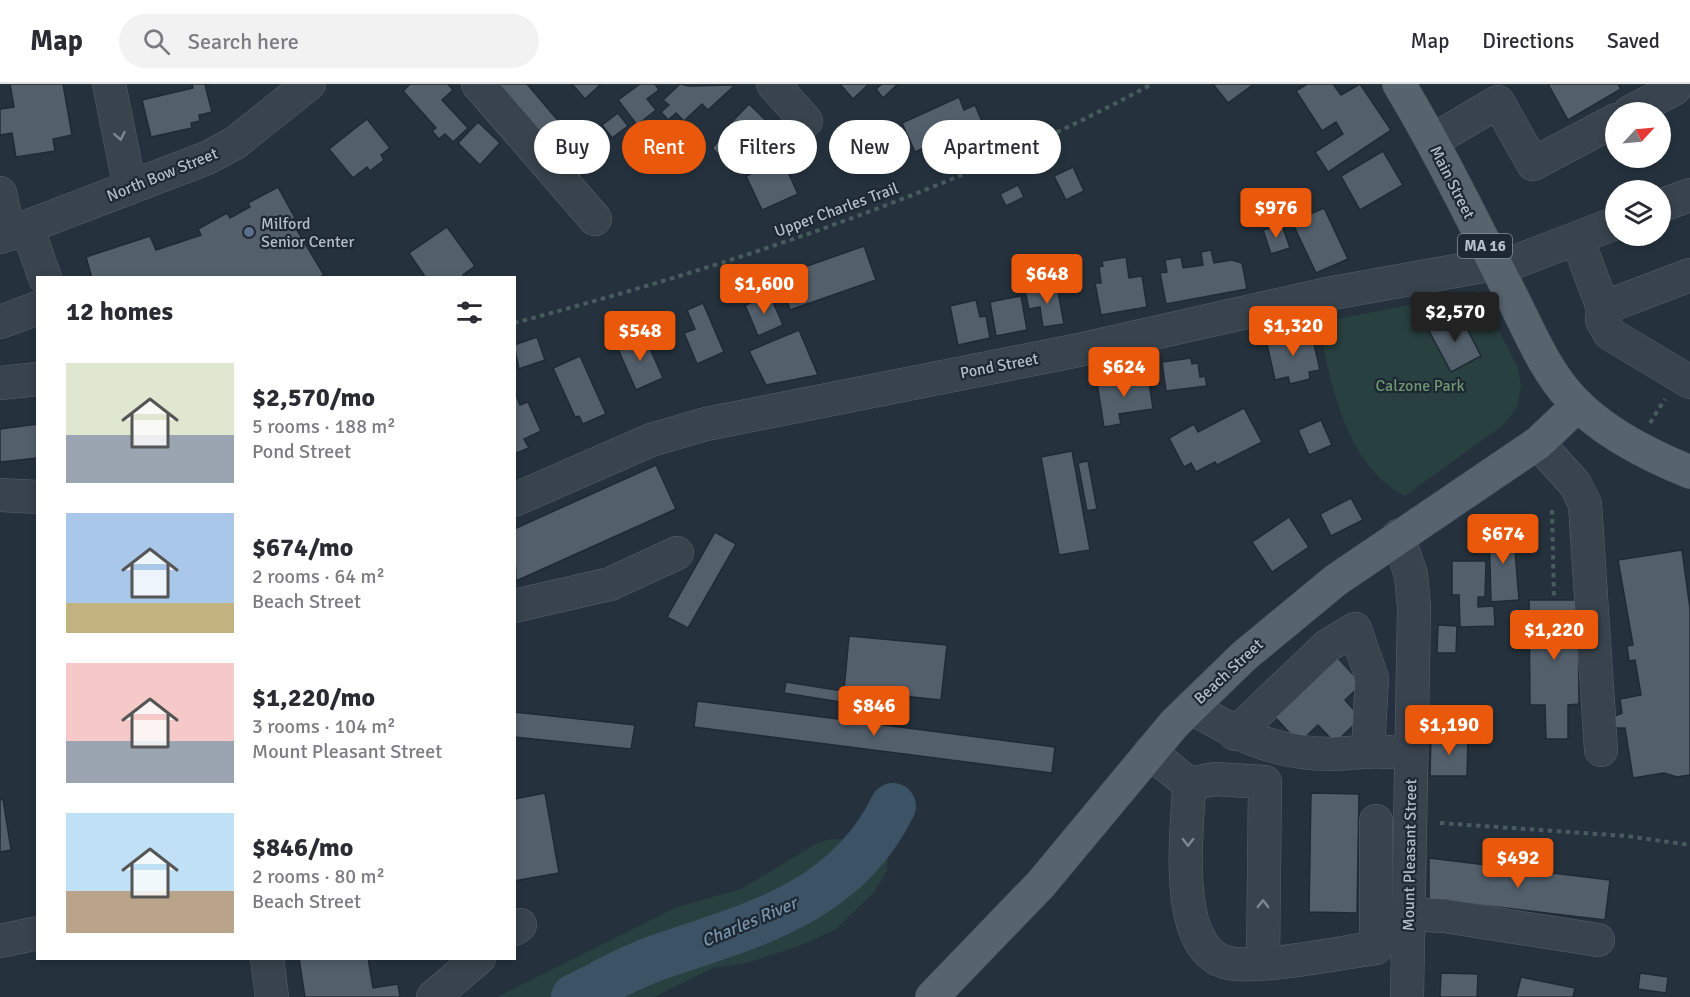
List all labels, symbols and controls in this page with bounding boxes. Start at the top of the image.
search box [119,14,539,68]
text: Map [30,24,83,58]
icon: search [140,25,173,58]
text: Search here [188,28,299,55]
text: Map [1411,28,1449,54]
text: Directions [1482,28,1574,54]
text: Saved [1607,28,1660,54]
north arrow [1605,102,1671,168]
map controls [1605,102,1671,246]
chip: Buy [534,120,610,174]
chip: Rent [622,120,706,174]
chip: Filters [718,120,817,174]
chip: New [829,120,910,174]
chip: Apartment [922,120,1061,174]
one-way arrow [113,131,126,141]
street label: North Bow Street [104,143,221,206]
street label: Main Street [1425,143,1479,223]
street label: Upper Charles Trail [772,178,901,242]
button: layers [1605,180,1671,246]
pin: $976 [1240,188,1312,239]
text: $976 [1254,195,1298,220]
place label: Milford Senior Center [261,214,354,252]
marker: Milford Senior Center [242,225,256,239]
road number: MA 16 [1458,234,1512,258]
pin: $648 [1011,254,1083,305]
text: $648 [1025,261,1069,286]
pin: $1,600 [715,264,813,315]
text: $1,600 [734,271,794,296]
pin: $2,570 [1406,292,1504,343]
text: 12 homes [66,296,173,328]
icon: filters [453,296,486,329]
text: $2,570 [1425,299,1485,324]
pin: $1,320 [1244,306,1342,357]
pin: $548 [604,311,676,362]
text: $1,320 [1263,313,1323,338]
text: $548 [618,318,662,343]
pin: $624 [1088,347,1160,398]
street label: Pond Street [958,349,1040,383]
text: $624 [1102,354,1146,379]
park label: Calzone Park [1376,376,1464,396]
text: $2,570/mo [252,382,375,414]
icon: home [114,387,186,459]
text: 5 rooms · 188 m² [252,414,396,439]
text: Pond Street [252,439,351,464]
pin: $674 [1467,514,1539,565]
text: $674 [1481,521,1525,546]
text: $674/mo [252,532,353,564]
icon: home [114,537,186,609]
text: 2 rooms · 64 m² [252,564,385,589]
text: Beach Street [252,589,361,614]
pin: $1,220 [1505,610,1603,661]
text: $1,220 [1524,617,1584,642]
street label: Beach Street [1190,634,1268,709]
text: $1,220/mo [252,682,375,714]
pin: $846 [838,686,910,737]
icon: home [114,687,186,759]
text: $846 [852,693,896,718]
pin: $1,190 [1400,705,1498,756]
text: $1,190 [1419,712,1479,737]
text: 3 rooms · 104 m² [252,714,396,739]
text: Mount Pleasant Street [252,739,442,764]
street label: Mount Pleasant Street [1399,778,1421,931]
text: $846/mo [252,832,353,864]
icon: home [114,837,186,909]
one-way arrow [1182,838,1194,847]
pin: $492 [1482,838,1554,889]
text: $492 [1496,845,1540,870]
text: 2 rooms · 80 m² [252,864,385,889]
text: Beach Street [252,889,361,914]
water label: Charles River [698,891,802,952]
one-way arrow [1257,900,1269,909]

